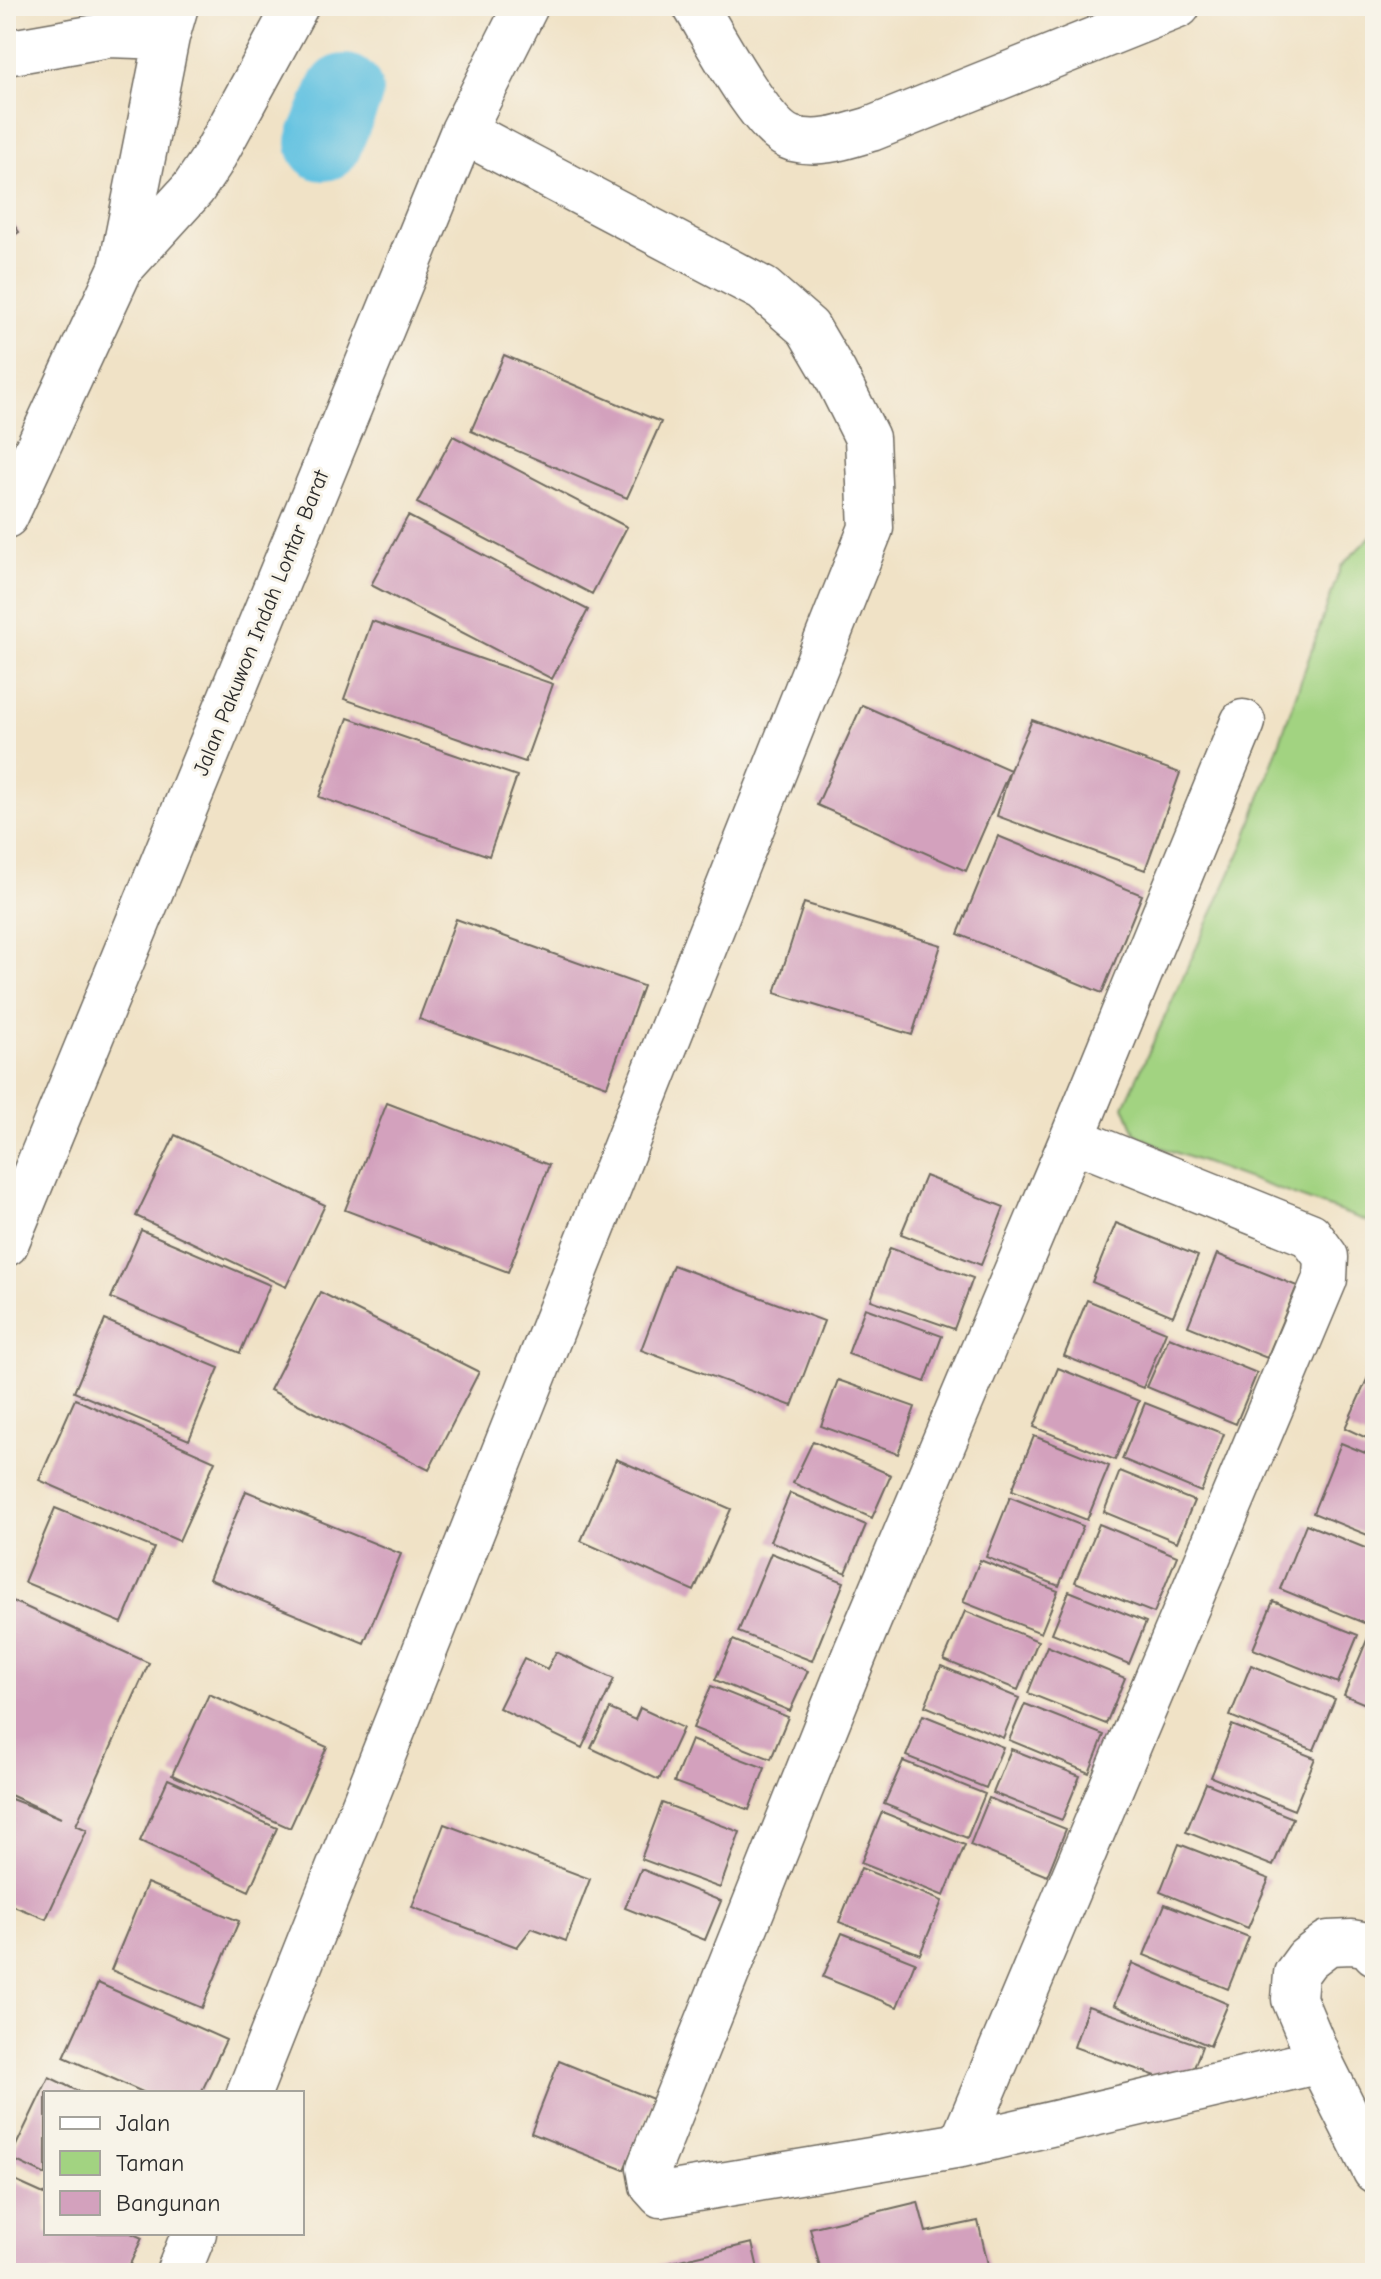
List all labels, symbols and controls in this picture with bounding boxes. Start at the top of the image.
street label: Jalan Pakuwon Indah Lontar Barat [188,466,335,779]
legend [44,2091,304,2235]
text: Jalan [116,2109,170,2137]
text: Taman [116,2149,184,2177]
text: Bangunan [116,2189,220,2217]

